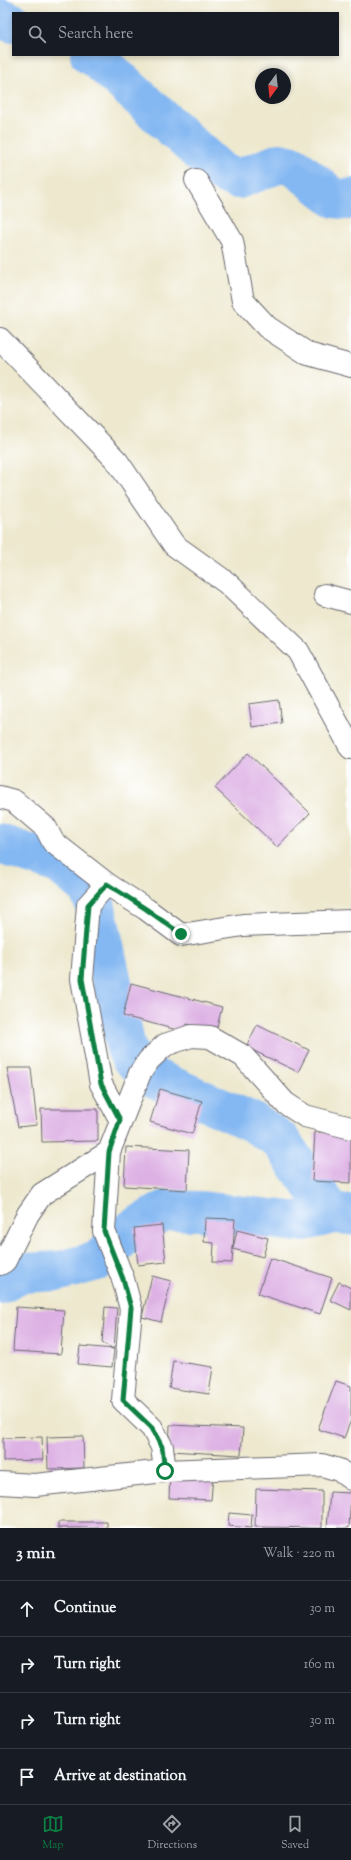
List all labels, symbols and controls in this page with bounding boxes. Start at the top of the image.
search box [12,12,339,56]
icon: search [26,23,48,45]
text: Search here [58,24,133,45]
north arrow [255,68,291,104]
route end [172,925,190,943]
route start [156,1462,174,1480]
text: 3 min [16,1542,55,1566]
text: Walk · 220 m [263,1545,335,1563]
icon: ahead [16,1598,38,1620]
text: Continue [54,1598,116,1619]
text: 30 m [309,1600,335,1618]
icon: right [16,1654,38,1676]
text: Turn right [54,1654,120,1675]
text: 160 m [304,1656,335,1674]
icon: right [16,1710,38,1732]
text: Turn right [54,1710,120,1731]
text: 30 m [309,1712,335,1730]
icon: arrive [16,1766,38,1788]
text: Arrive at destination [54,1766,187,1787]
tab: Map [42,1813,64,1853]
tab: Directions [148,1813,197,1853]
tab: Saved [281,1813,309,1853]

